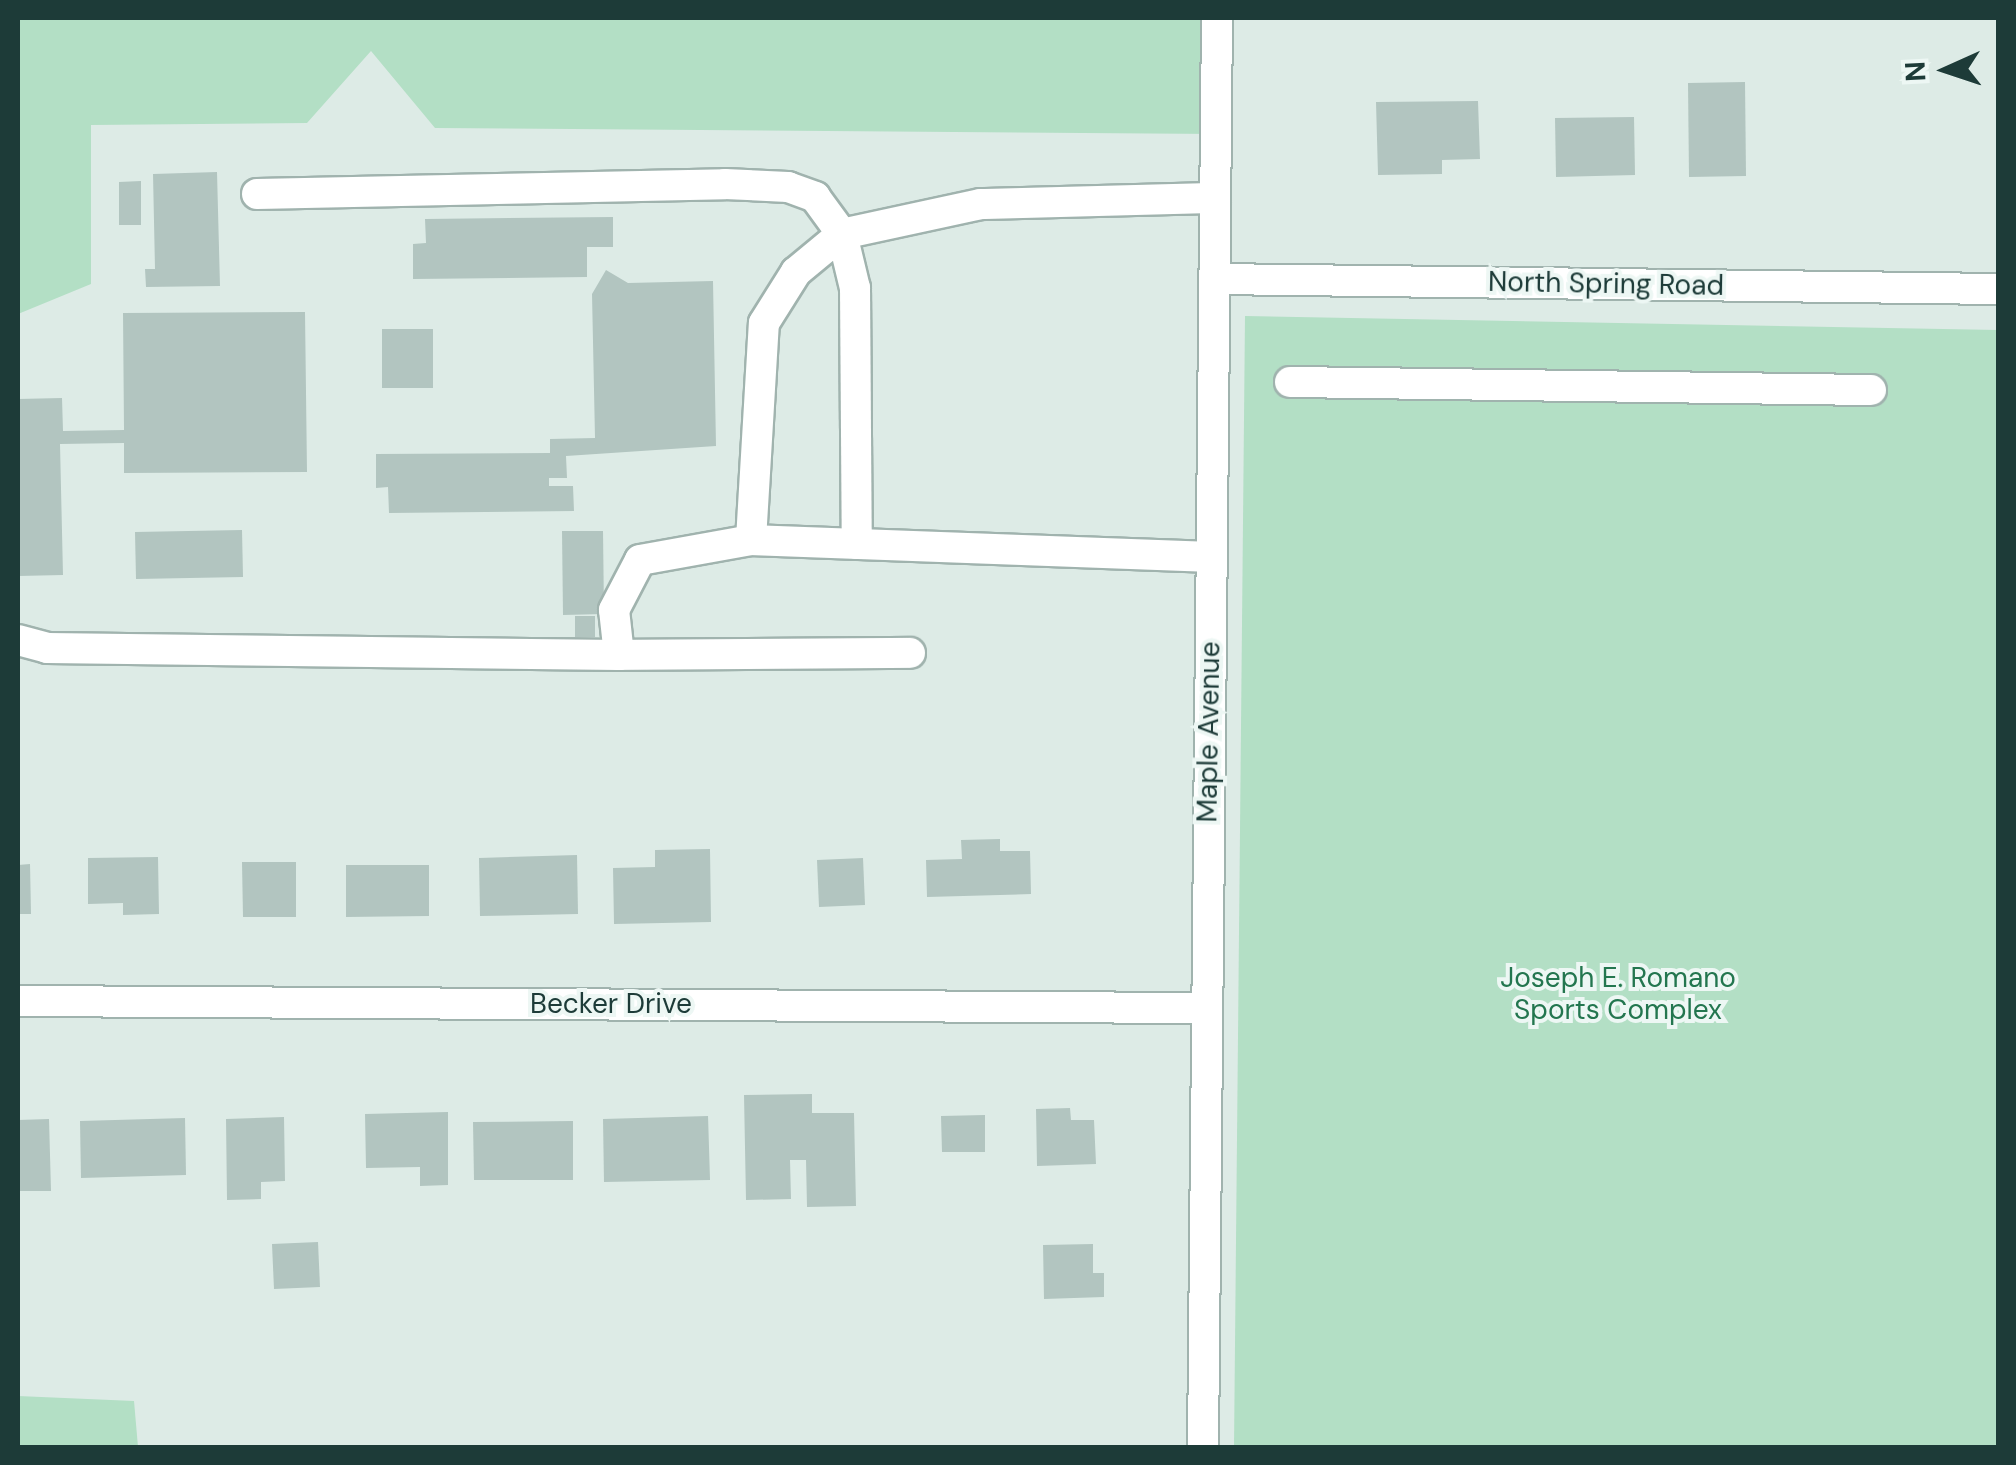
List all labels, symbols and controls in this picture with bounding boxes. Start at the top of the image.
north arrow [1896,20,1996,120]
text: N [1897,60,1935,83]
street label: North Spring Road [1488,265,1724,303]
street label: Maple Avenue [1191,641,1227,823]
park label: Joseph E. Romano Sports Complex [1500,961,1736,1027]
street label: Becker Drive [530,987,692,1021]

